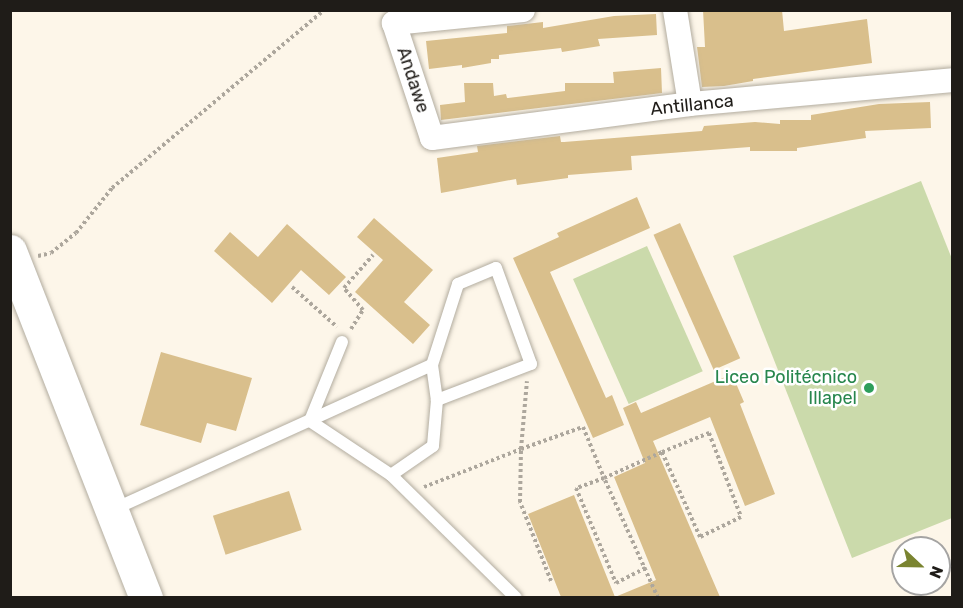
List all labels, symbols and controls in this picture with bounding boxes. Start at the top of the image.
street label: Andawe [392,44,434,116]
street label: Antillanca [649,90,735,120]
place label: Liceo Politécnico Illapel [715,367,857,410]
marker: Liceo Politécnico Illapel [862,381,876,395]
north arrow [891,536,951,596]
text: N [925,563,947,581]

